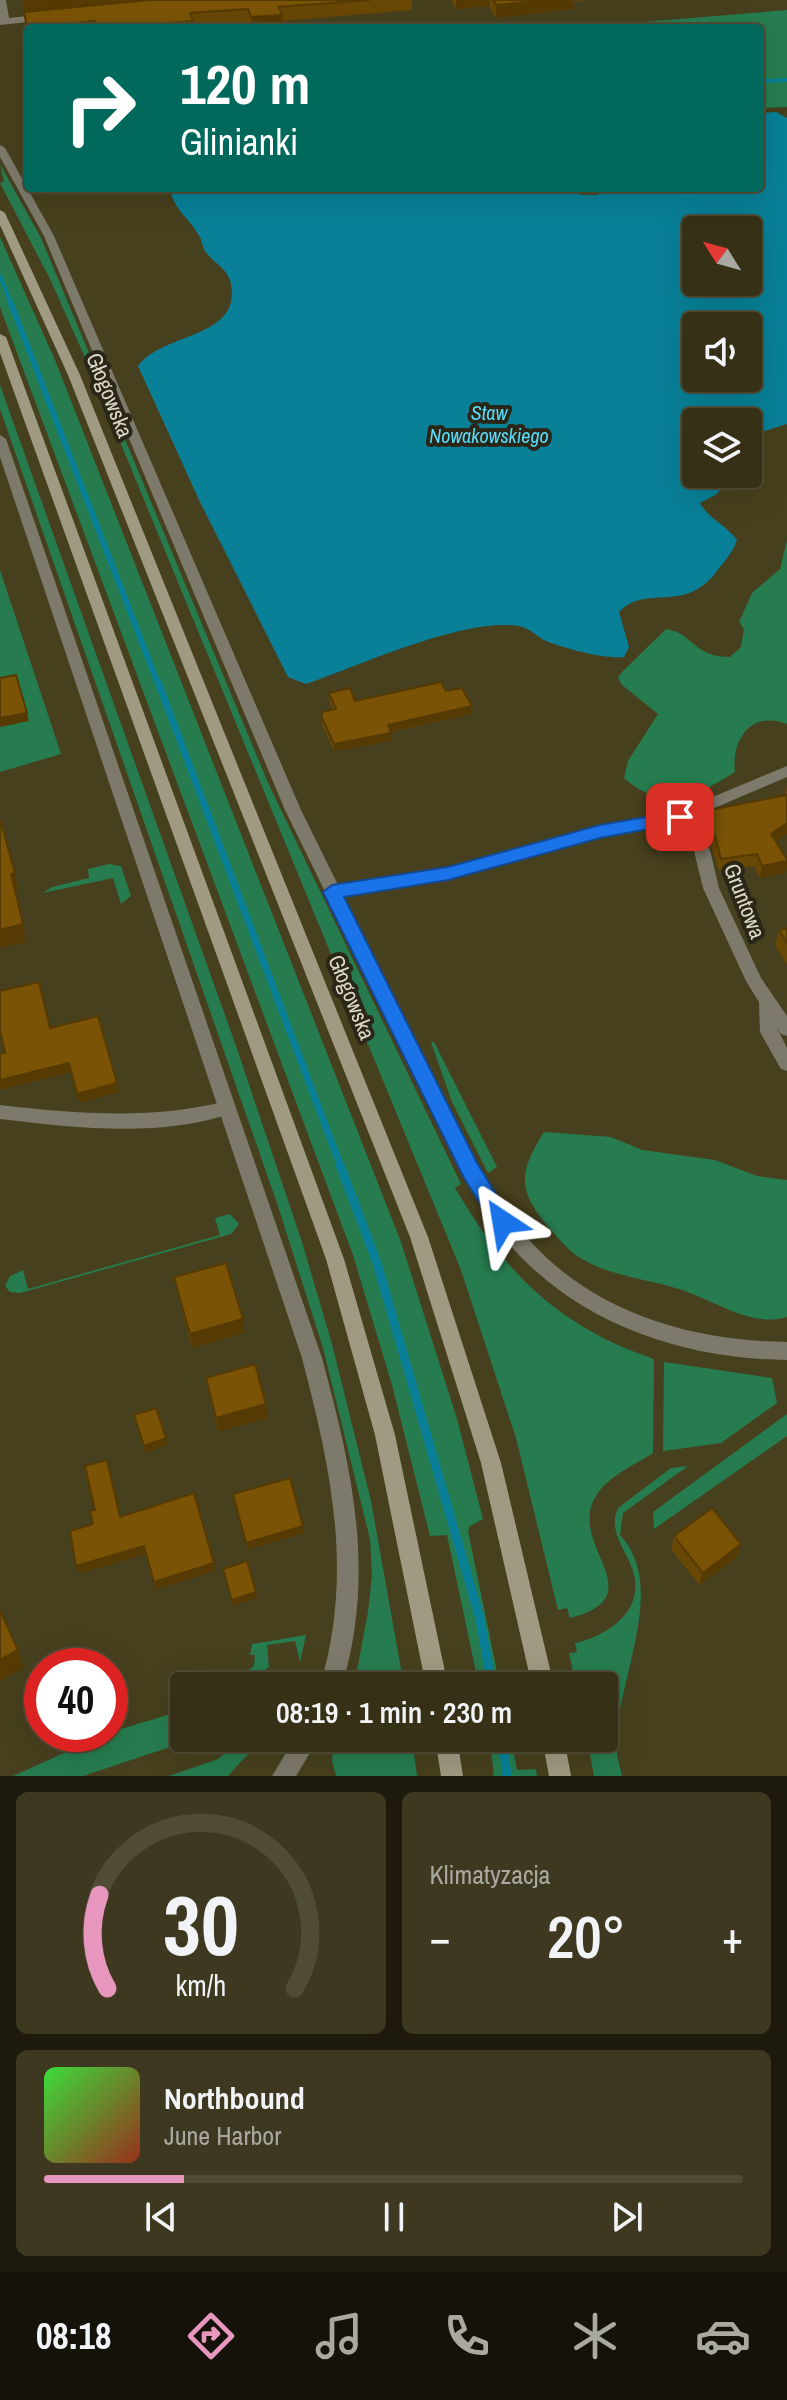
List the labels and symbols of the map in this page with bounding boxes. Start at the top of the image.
north arrow [682,216,762,296]
street label: Głogowska [79,348,141,442]
water label: Staw Nowakowskiego [429,399,549,449]
pin [646,783,714,851]
street label: Gruntowa [717,859,773,943]
street label: Głogowska [321,950,383,1044]
position arrow [461,1180,545,1264]
speed limit sign: 40 [24,1648,128,1752]

